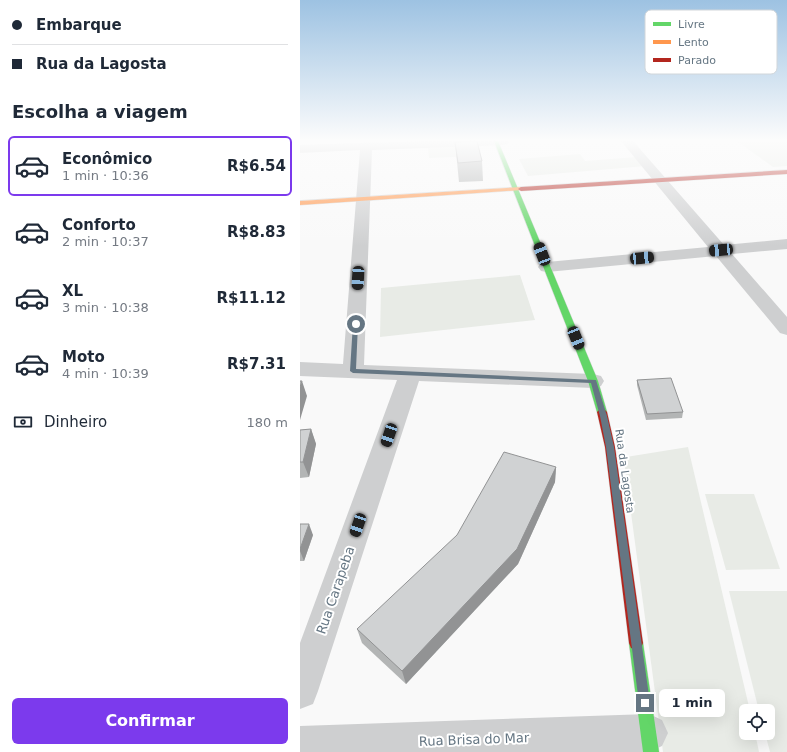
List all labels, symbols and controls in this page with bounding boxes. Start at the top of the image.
legend [645,10,777,74]
text: Embarque [36,16,122,34]
text: Livre [678,18,705,31]
text: Lento [678,36,709,49]
text: Parado [678,54,716,67]
text: Rua da Lagosta [36,55,167,73]
text: Escolha a viagem [12,101,188,122]
icon: car [14,148,50,184]
text: Econômico [62,150,152,168]
text: R$6.54 [227,157,286,175]
text: 1 min · 10:36 [62,168,149,183]
icon: car [14,214,50,250]
text: Conforto [62,216,136,234]
text: R$8.83 [227,223,286,241]
text: 2 min · 10:37 [62,234,149,249]
car [532,241,552,267]
car [709,243,733,257]
car [630,251,654,265]
car [351,266,365,290]
icon: car [14,280,50,316]
text: XL [62,282,83,300]
text: R$11.12 [217,289,286,307]
text: 3 min · 10:38 [62,300,149,315]
route start [347,315,365,333]
car [566,325,586,351]
icon: car [14,346,50,382]
text: Moto [62,348,105,366]
text: R$7.31 [227,355,286,373]
text: 4 min · 10:39 [62,366,149,381]
icon: cash [12,411,34,433]
text: Dinheiro [44,413,107,431]
text: 180 m [246,415,288,430]
car [379,422,399,448]
street label: Rua da Lagosta [612,428,637,514]
car [348,512,368,538]
street label: Rua Carapeba [313,544,357,636]
callout: 1 min [659,689,725,717]
route end [636,694,654,712]
text: 1 min [672,695,712,710]
button: Confirmar [12,698,288,744]
map controls [739,704,775,740]
button: locate [739,704,775,740]
street label: Rua Brisa do Mar [419,730,530,749]

